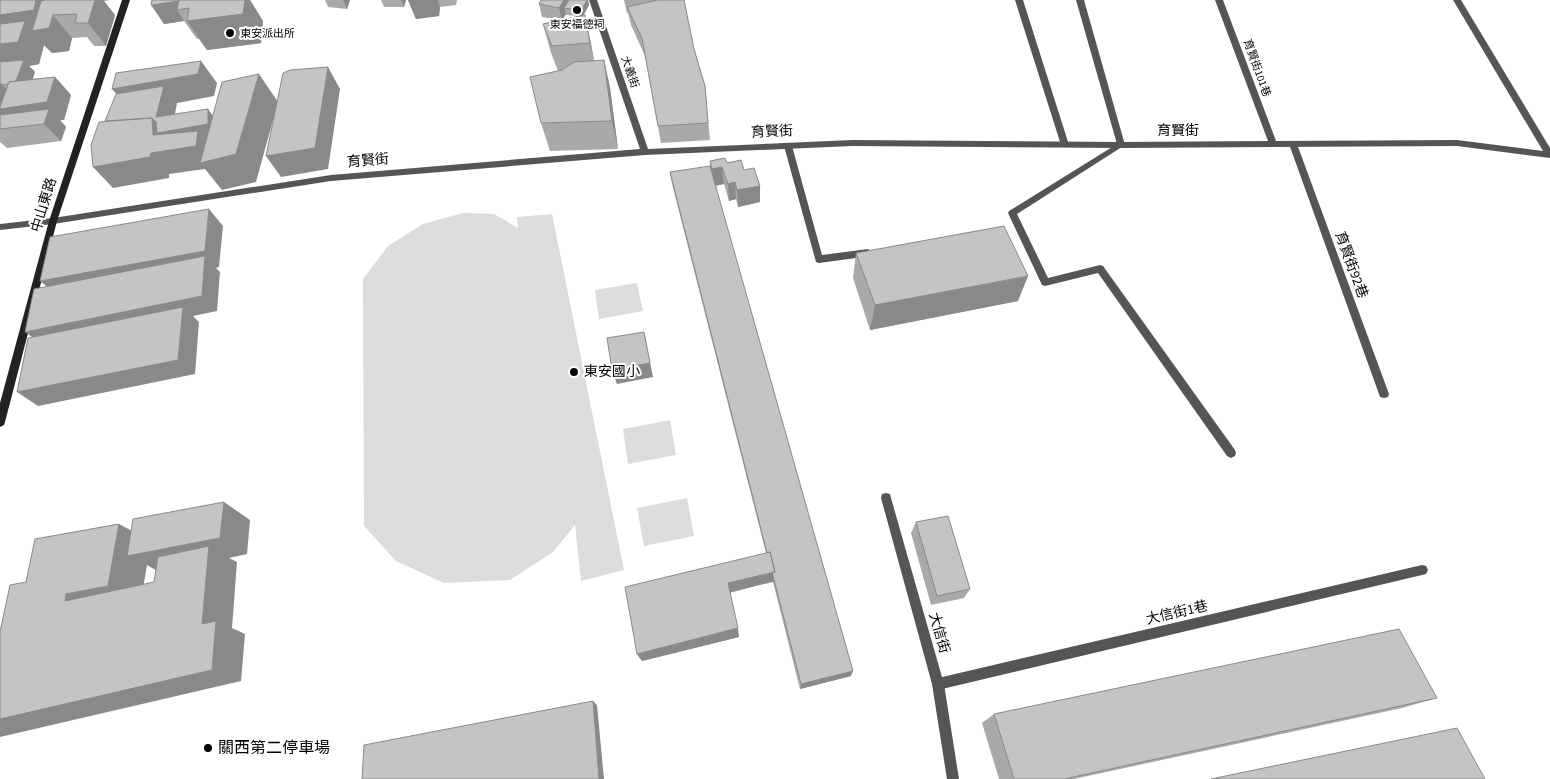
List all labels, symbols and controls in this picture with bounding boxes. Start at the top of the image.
marker: 東安福德祠 [571,4,583,16]
place label: 東安福德祠 [550,17,605,32]
place label: 東安派出所 [240,26,295,41]
marker: 東安派出所 [224,27,236,39]
street label: 育賢街101巷 [1240,37,1274,99]
street label: 大義街 [618,54,642,90]
street label: 育賢街 [751,121,793,143]
street label: 育賢街 [1157,121,1199,141]
street label: 育賢街 [346,149,390,173]
street label: 中山東路 [26,175,62,235]
street label: 育賢街92巷 [1330,229,1372,301]
place label: 東安國小 [584,362,640,382]
marker: 東安國小 [568,366,580,378]
street label: 大信街1巷 [1144,596,1210,630]
street label: 大信街 [924,610,954,656]
place label: 關西第二停車場 [218,737,330,759]
marker: 關西第二停車場 [202,742,214,754]

